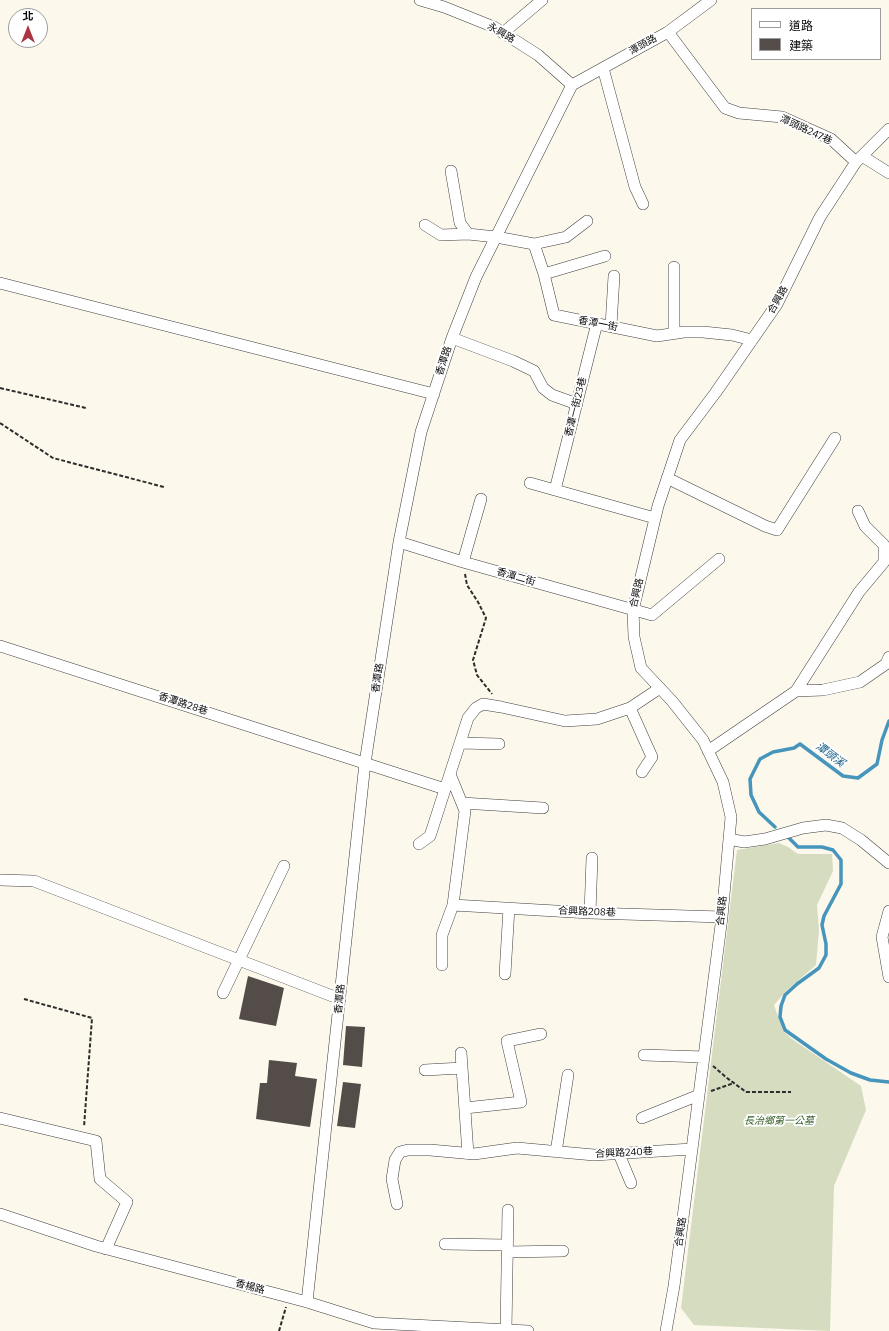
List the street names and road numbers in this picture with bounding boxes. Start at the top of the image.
street label: 永興路 [485,20,517,46]
street label: 潭頭路 [627,32,659,58]
street label: 潭頭路247巷 [778,113,834,147]
street label: 合興路 [765,284,791,316]
street label: 香潭一街 [577,314,619,334]
street label: 香潭路 [434,345,454,377]
street label: 香潭一街23巷 [563,376,589,438]
street label: 香潭二街 [495,566,537,588]
street label: 合興路 [628,577,646,609]
street label: 香潭路 [370,662,386,694]
street label: 香潭路28巷 [157,690,209,718]
street label: 合興路 [714,895,730,927]
street label: 合興路208巷 [558,905,616,919]
street label: 香潭路 [332,983,348,1015]
street label: 合興路240巷 [595,1145,653,1161]
street label: 合興路 [673,1216,689,1248]
street label: 香楊路 [234,1277,266,1297]

